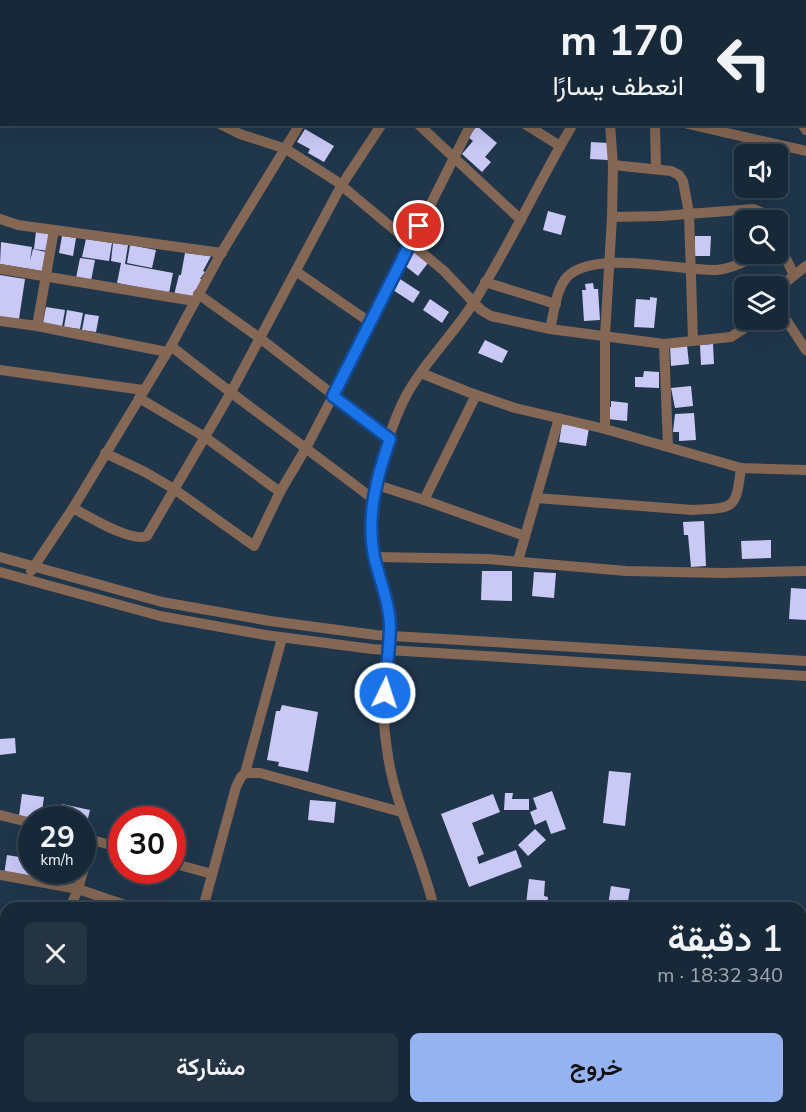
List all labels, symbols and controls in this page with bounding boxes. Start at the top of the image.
text: 170 m [560,13,684,70]
icon: left [705,24,783,102]
text: انعطف يسارًا [552,68,684,105]
map controls [734,144,788,330]
button: sound [734,144,788,198]
pin [393,200,444,251]
icon: arrive [402,209,435,242]
button: search [734,210,788,264]
button: layers [734,276,788,330]
position arrow [353,661,417,725]
speed limit sign: 30 [108,806,186,884]
text: 29 [39,817,75,858]
text: km/h [40,850,74,870]
text: 1 دقيقة [667,915,783,964]
button: close [24,922,87,985]
text: 340 m · 18:32 [657,962,783,989]
button: مشاركة [24,1033,398,1102]
button: خروج [410,1033,783,1102]

